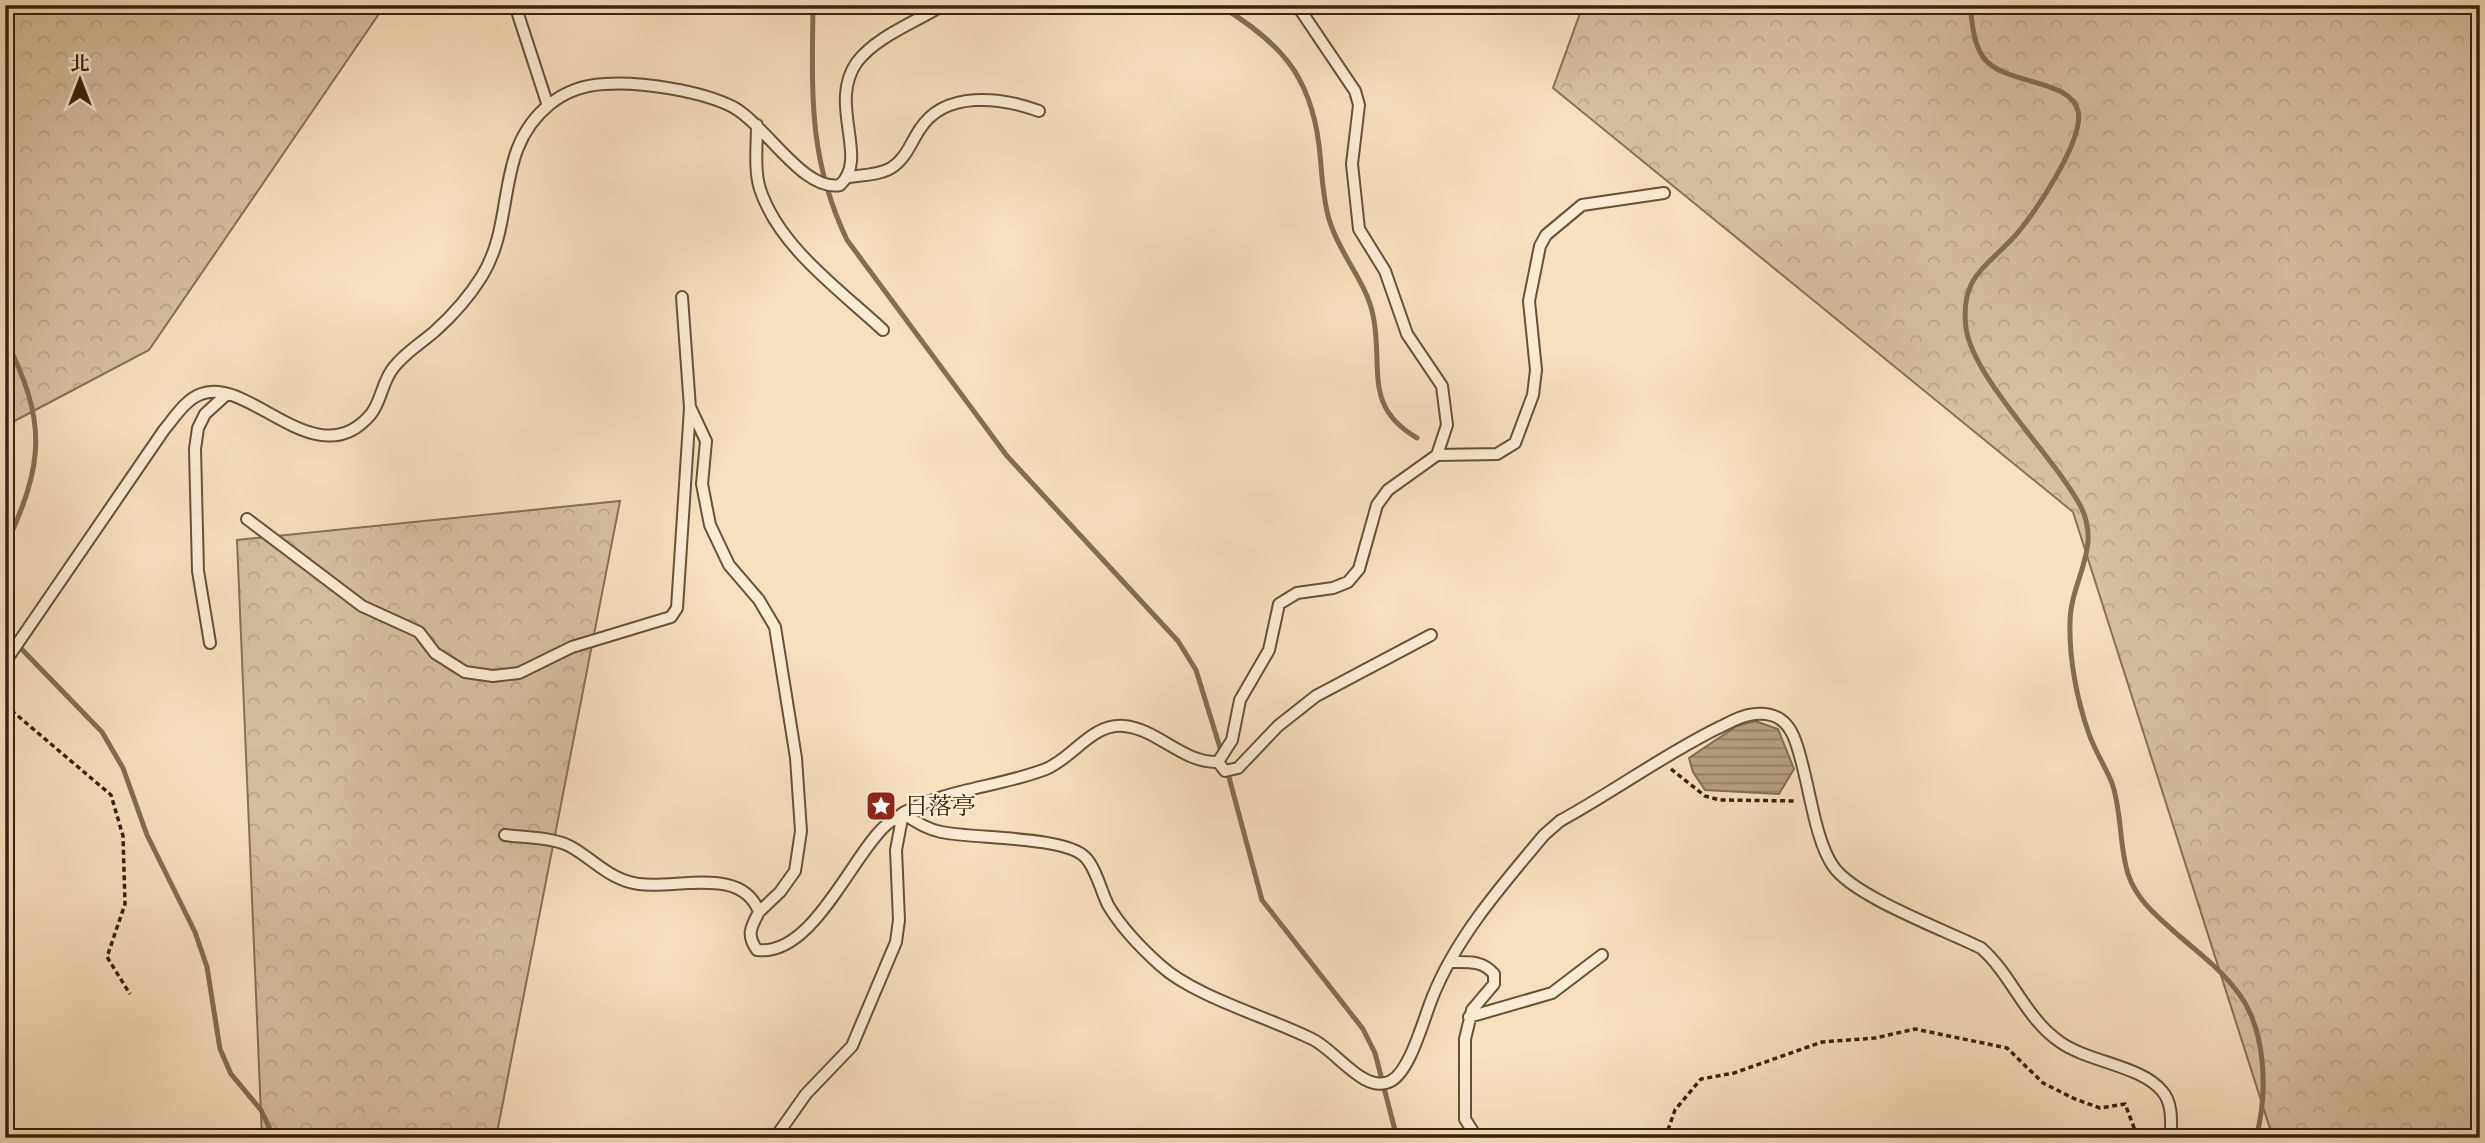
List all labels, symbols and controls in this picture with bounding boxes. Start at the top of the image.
north arrow [46,46,116,116]
text: 北 [70,52,90,75]
place icon: 日落亭 [864,789,898,823]
place label: 日落亭 [904,791,976,821]

